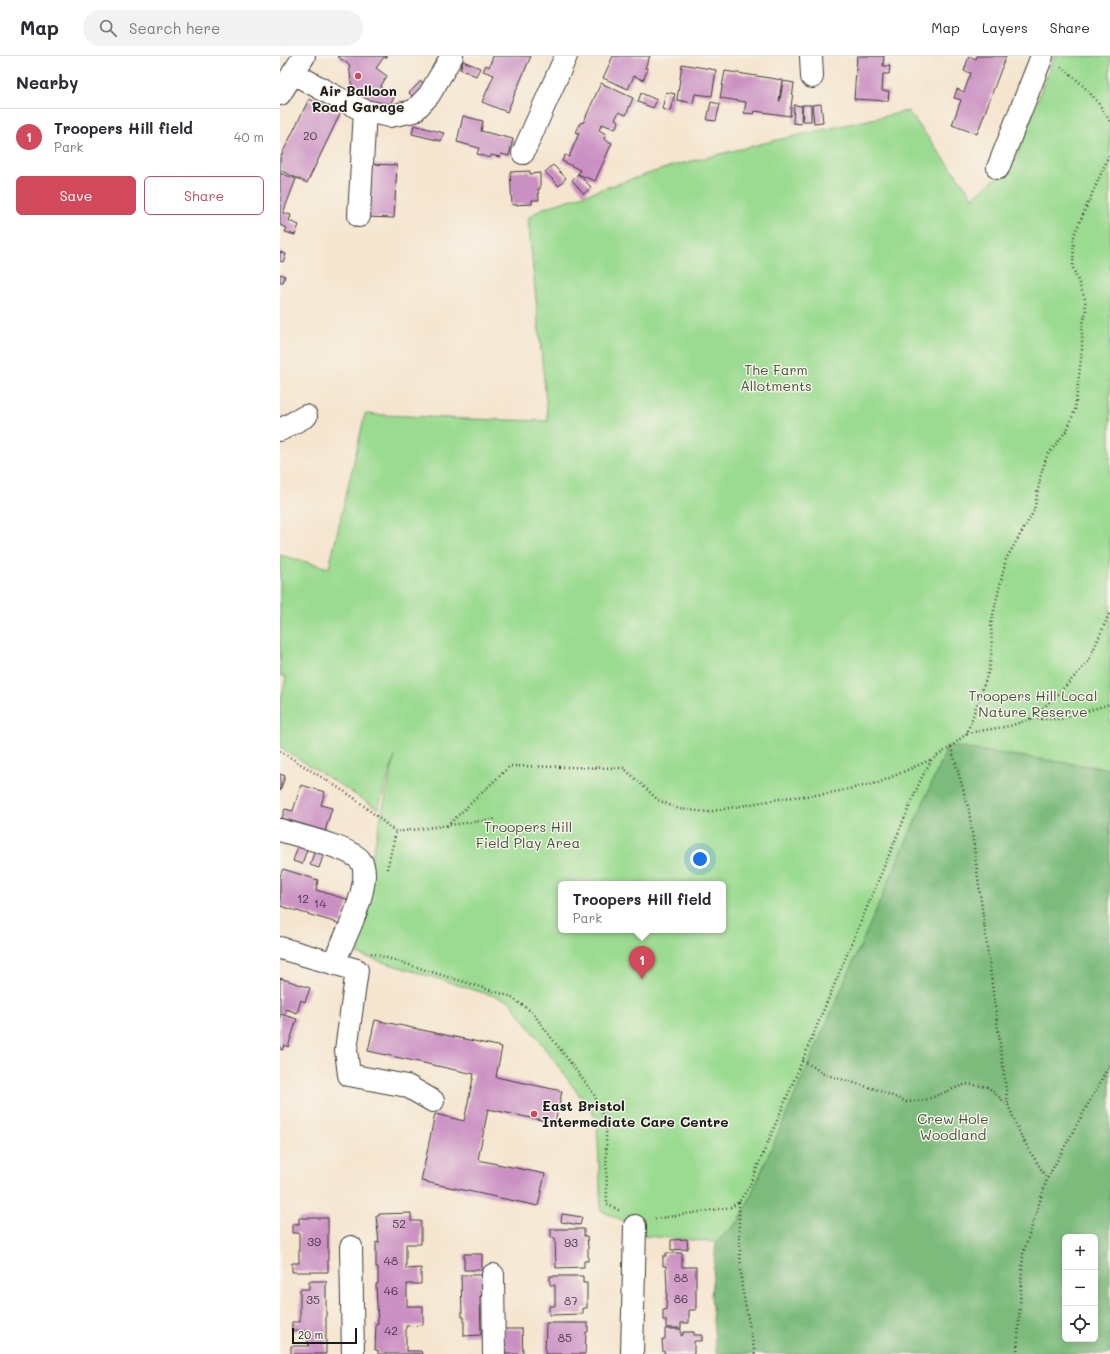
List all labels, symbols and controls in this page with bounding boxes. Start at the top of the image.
search box [83,10,363,46]
text: Map [20,15,59,40]
icon: search [97,17,119,39]
text: Search here [129,18,220,38]
text: Map [931,18,960,37]
text: Layers [982,18,1028,37]
text: Share [1050,18,1090,37]
text: Nearby [16,71,78,93]
marker: Air Balloon Road Garage [353,71,363,81]
place label: Air Balloon Road Garage [312,81,404,116]
text: Troopers Hill field [54,118,193,138]
house number: 20 [303,127,318,143]
text: 1 [26,128,32,145]
text: 40 m [234,128,264,145]
text: Park [54,138,83,155]
button: Save [16,176,136,215]
button: Share [144,176,264,215]
park label: The Farm Allotments [740,360,812,395]
park label: Troopers Hill Local Nature Reserve [969,686,1097,721]
park label: Troopers Hill Field Play Area [476,817,580,852]
your location [690,849,710,869]
popup [558,881,726,933]
text: Troopers Hill field [573,889,711,909]
house number: 12 [297,890,309,906]
house number: 14 [314,895,326,911]
text: Park [573,909,602,926]
pin: 1 [629,946,655,979]
place label: East Bristol Intermediate Care Centre [542,1096,729,1131]
marker: East Bristol Intermediate Care Centre [529,1109,539,1119]
park label: Crew Hole Woodland [917,1109,989,1144]
house number: 52 [392,1215,406,1231]
house number: 39 [307,1233,321,1249]
house number: 93 [564,1234,578,1250]
map controls [1062,1234,1098,1342]
button: + [1062,1234,1098,1270]
house number: 48 [384,1252,398,1268]
house number: 88 [674,1269,688,1285]
button: − [1062,1270,1098,1306]
house number: 46 [384,1282,398,1298]
house number: 86 [674,1290,688,1306]
house number: 35 [306,1291,320,1307]
house number: 87 [564,1292,578,1308]
button: locate [1062,1306,1098,1342]
house number: 42 [384,1322,398,1338]
scale bar [292,1326,357,1345]
text: 20 m [298,1327,323,1342]
house number: 85 [558,1329,572,1345]

